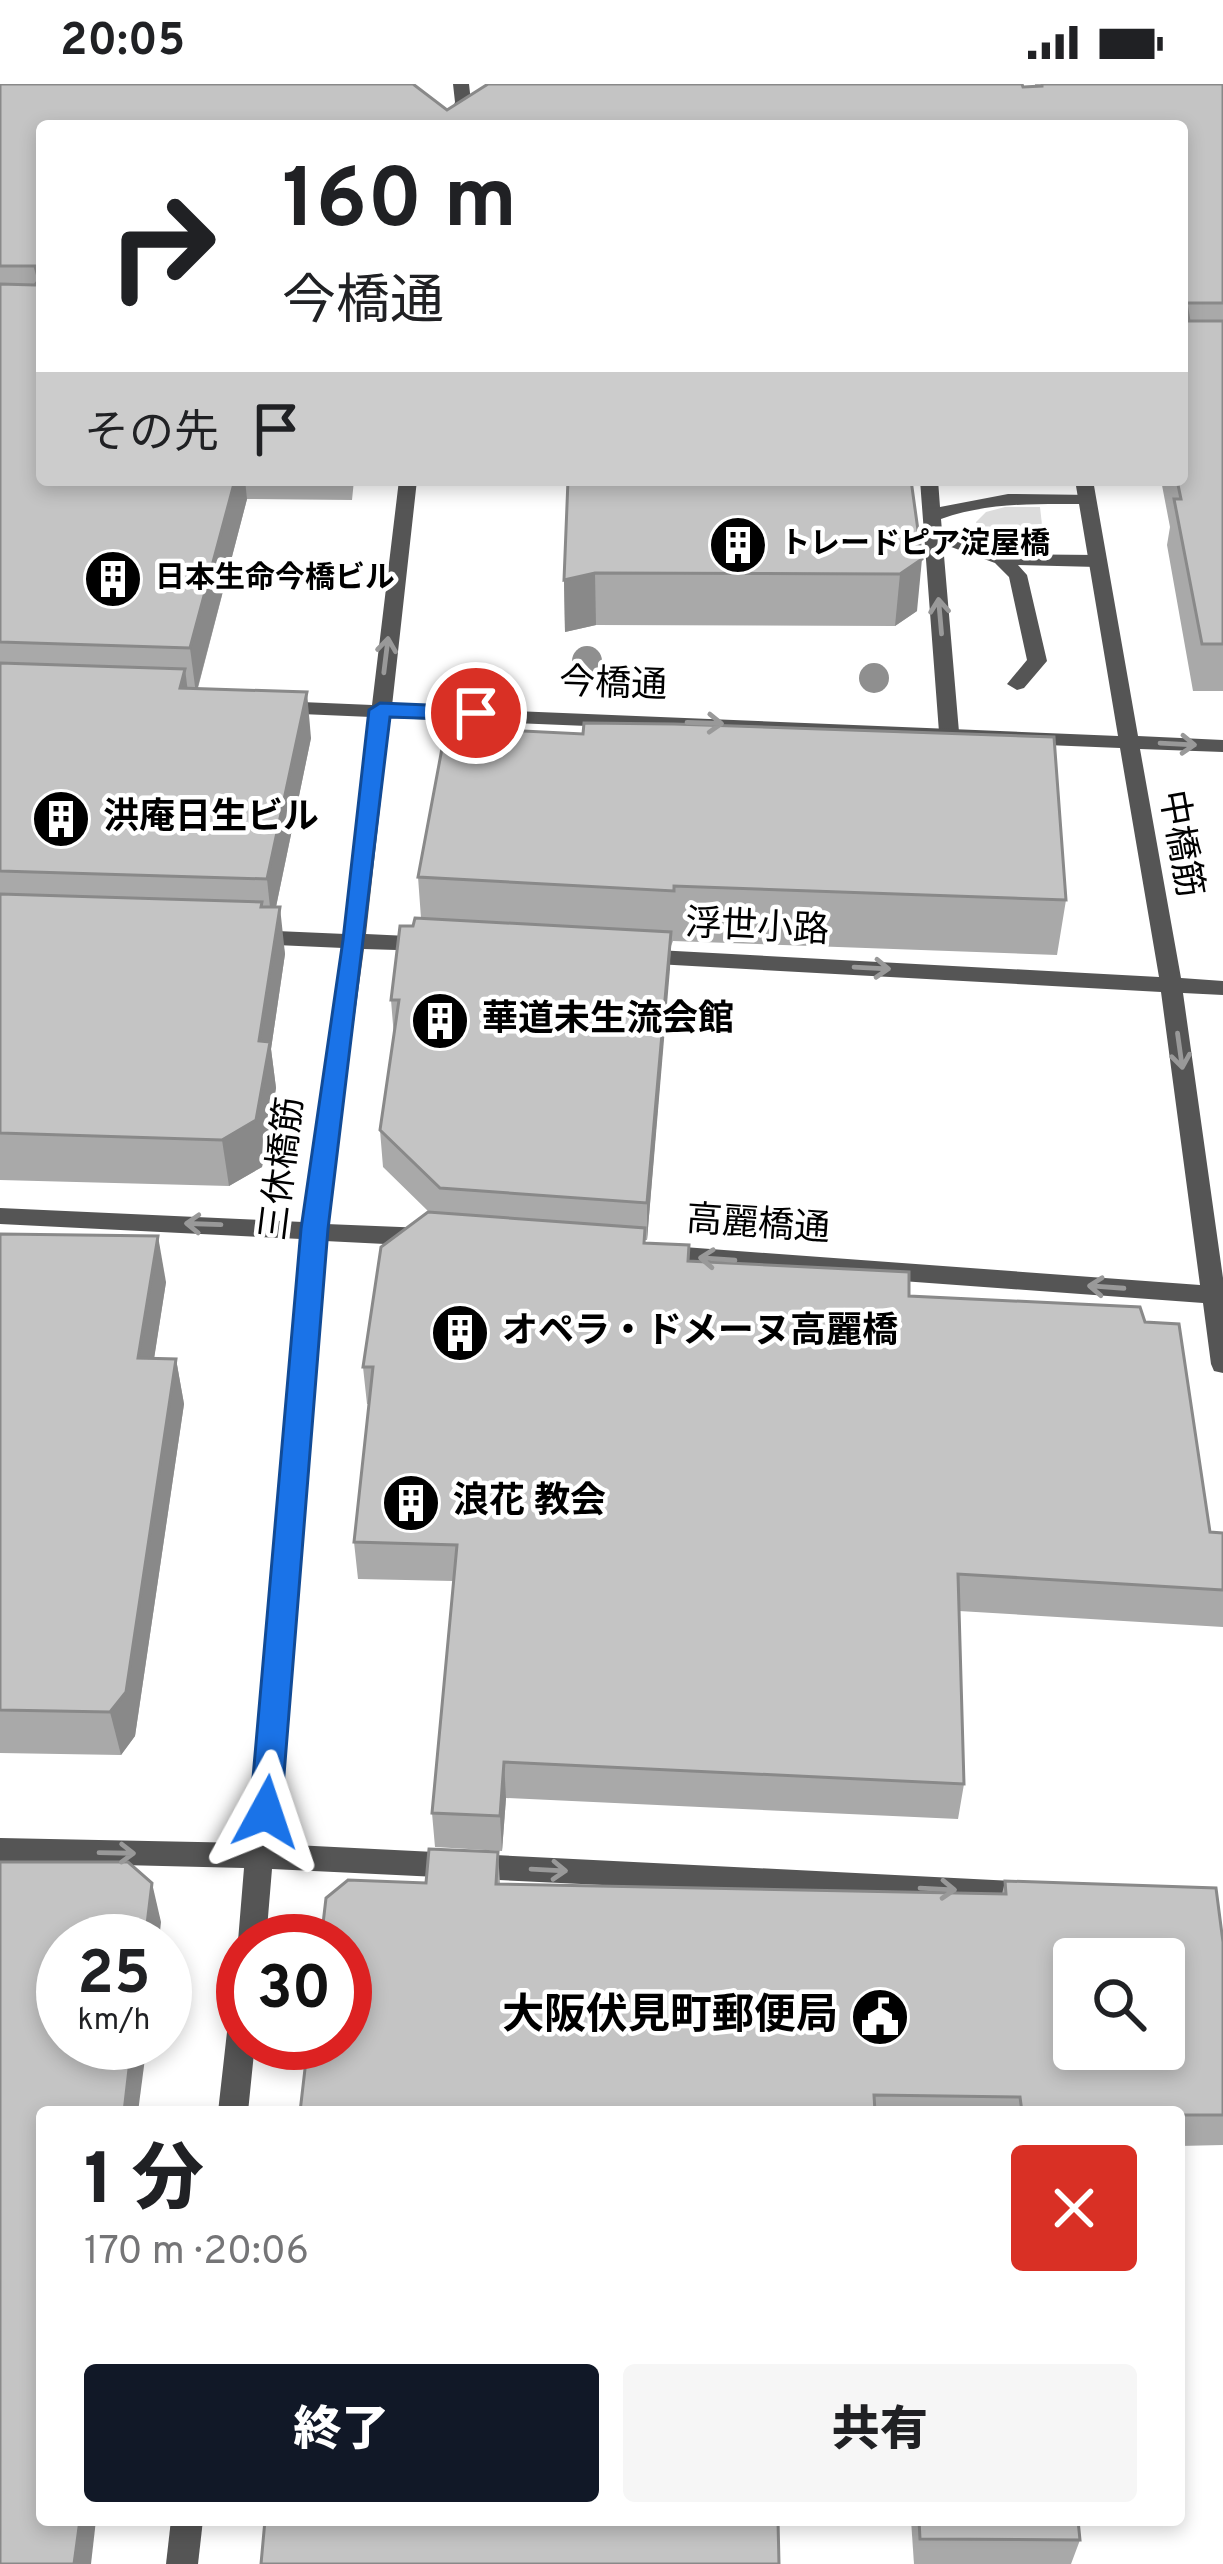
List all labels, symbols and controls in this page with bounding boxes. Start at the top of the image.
text: 20:05 [60,14,185,71]
text: 160 m [282,151,517,257]
icon: right [84,168,240,324]
text: 今橋通 [282,270,444,339]
icon: arrive [243,396,309,462]
text: その先 [84,407,219,464]
building icon: トレードピア淀屋橋 [707,514,769,576]
place label: トレードピア淀屋橋 [780,527,1050,564]
building icon: 日本生命今橋ビル [82,548,144,610]
place label: 日本生命今橋ビル [155,561,395,598]
one-way arrow [928,597,951,636]
one-way arrow [376,636,398,675]
street label: 今橋通 [558,661,668,711]
pin [425,662,527,764]
icon: arrive [443,680,509,746]
one-way arrow [685,711,724,734]
one-way arrow [1158,733,1197,756]
street label: 中橋筋 [1147,787,1211,901]
building icon: 洪庵日生ビル [30,788,92,850]
place label: 洪庵日生ビル [103,796,319,842]
street label: 浮世小路 [684,902,830,956]
one-way arrow [852,957,891,980]
building icon: 華道未生流会館 [409,990,471,1052]
place label: 華道未生流会館 [482,998,734,1044]
one-way arrow [1169,1031,1192,1070]
street label: 三休橋筋 [252,1095,316,1243]
street label: 高麗橋通 [685,1198,831,1254]
one-way arrow [184,1213,223,1236]
one-way arrow [698,1247,737,1270]
one-way arrow [1087,1276,1126,1299]
building icon: オペラ・ドメーヌ高麗橋 [429,1302,491,1364]
place label: オペラ・ドメーヌ高麗橋 [502,1310,898,1356]
building icon: 浪花 教会 [380,1472,442,1534]
place label: 浪花 教会 [453,1480,606,1526]
position arrow [203,1749,329,1875]
one-way arrow [97,1841,136,1864]
one-way arrow [529,1859,568,1882]
one-way arrow [918,1878,957,1901]
speed limit sign: 30 [216,1914,372,2070]
map controls [1053,1938,1185,2070]
button: search [1053,1938,1185,2070]
text: 25 [77,1939,151,2015]
public building icon: 大阪伏見町郵便局 [849,1986,911,2048]
place label: 大阪伏見町郵便局 [502,1991,838,2044]
text: km/h [78,2003,150,2040]
text: 1 分 [84,2138,204,2230]
button: close [1011,2145,1137,2271]
text: 170 m · 20:06 [84,2229,309,2278]
button: 終了 [84,2364,599,2502]
button: 共有 [623,2364,1137,2502]

